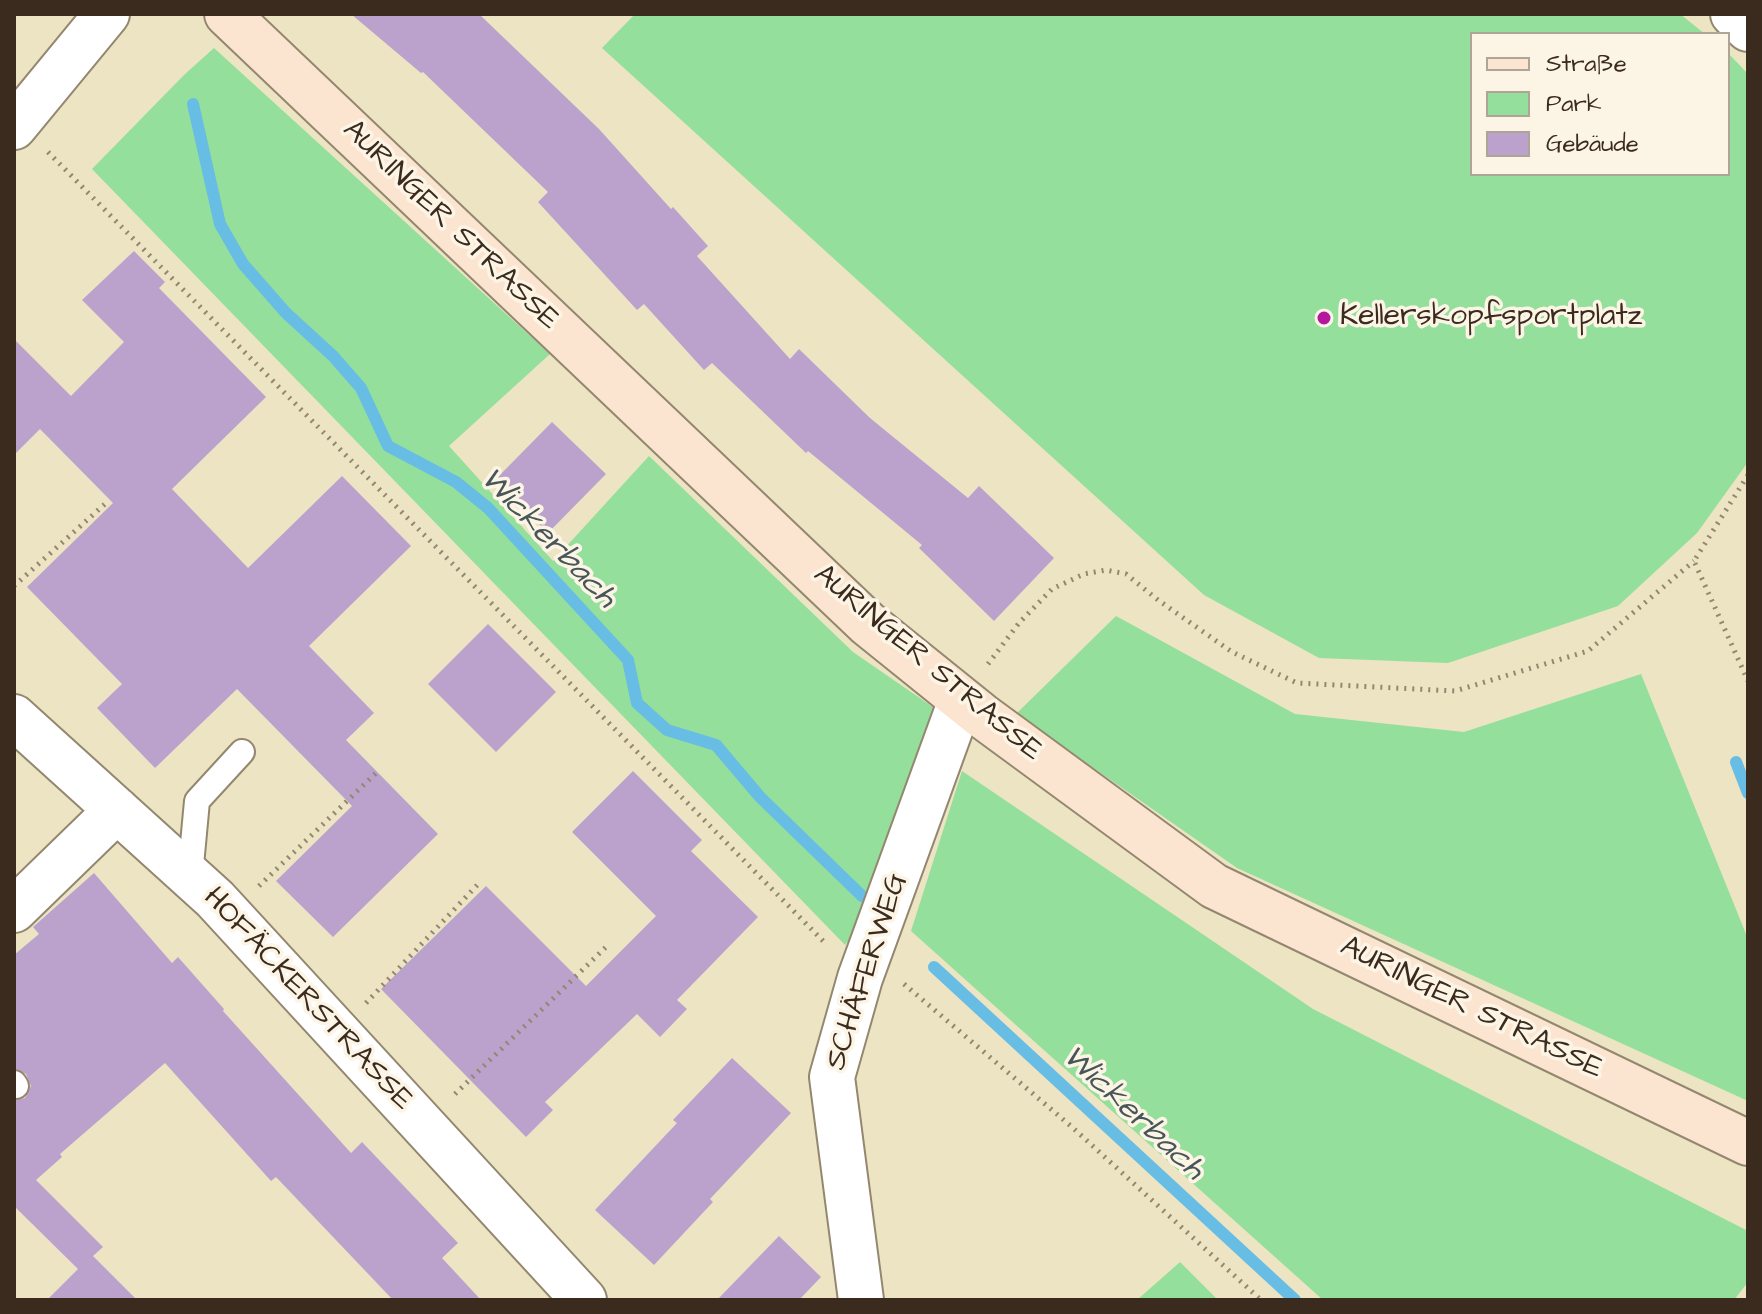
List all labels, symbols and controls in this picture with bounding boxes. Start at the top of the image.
legend [1470,32,1730,176]
text: Straße [1546,47,1627,81]
text: Park [1546,87,1602,121]
street label: AURINGER STRASSE [334,113,566,339]
text: Gebäude [1546,127,1639,161]
place label: Kellerskopfsportplatz [1340,300,1642,336]
marker: Kellerskopfsportplatz [1315,309,1333,327]
water label: Wickerbach [471,461,623,617]
street label: AURINGER STRASSE [805,558,1049,770]
street label: SCHÄFERWEG [819,869,917,1075]
street label: HOFÄCKERSTRASSE [194,881,420,1119]
street label: AURINGER STRASSE [1334,930,1608,1088]
water label: Wickerbach [1053,1039,1211,1189]

